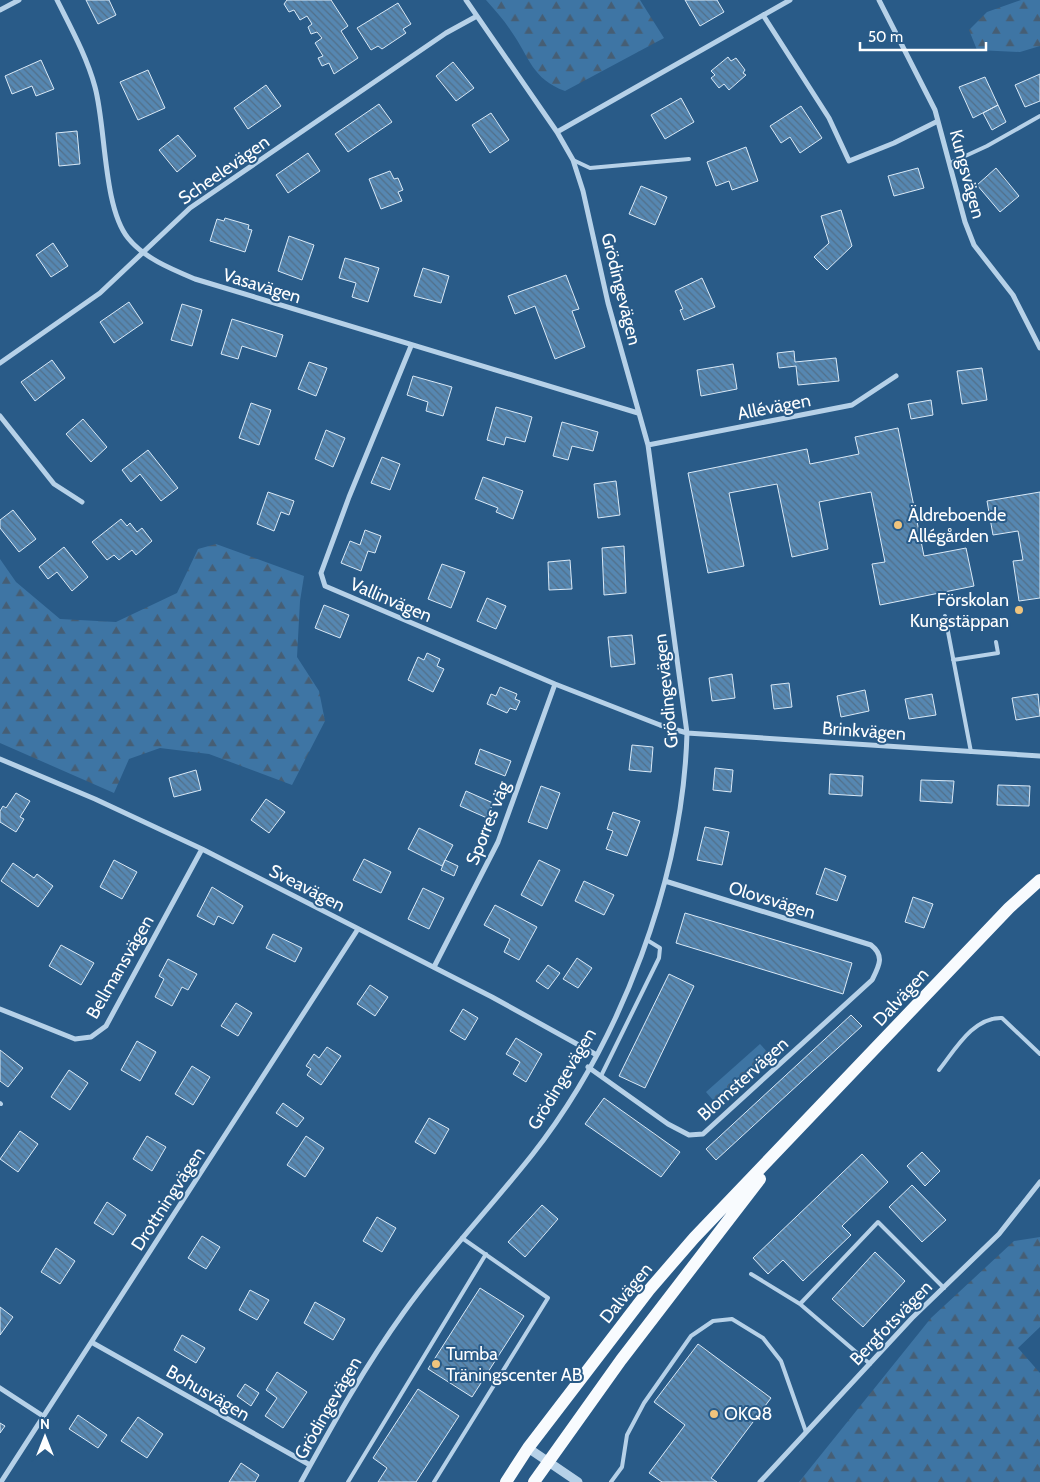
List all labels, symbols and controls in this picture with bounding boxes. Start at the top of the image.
scale bar [860,20,986,52]
text: 50 m [868,28,903,46]
street label: Kungsvägen [945,127,989,221]
street label: Scheelevägen [174,131,274,209]
street label: Grödingevägen [596,231,646,347]
street label: Vasavägen [220,264,304,308]
street label: Allévägen [736,389,812,425]
place label: Äldreboende Allégården [908,504,1006,547]
marker: Äldreboende Allégården [892,519,904,531]
street label: Vallinvägen [347,573,435,627]
place label: Förskolan Kungstäppan [910,589,1009,632]
marker: Förskolan Kungstäppan [1013,604,1025,616]
street label: Grödingevägen [649,633,683,749]
street label: Brinkvägen [821,717,907,745]
street label: Sporres väg [461,777,515,868]
street label: Sveavägen [265,860,349,916]
street label: Olovsvägen [726,876,818,924]
street label: Bellmansvägen [81,911,159,1023]
street label: Dalvägen [869,963,933,1031]
street label: Grödingevägen [523,1024,601,1134]
street label: Blomstervägen [693,1033,793,1125]
street label: Drottningvägen [126,1143,210,1255]
street label: Dalvägen [595,1258,657,1328]
street label: Bergfotsvägen [845,1276,937,1370]
place label: Tumba Träningscenter AB [446,1343,583,1386]
street label: Grödingevägen [290,1353,366,1463]
marker: Tumba Träningscenter AB [430,1358,442,1370]
street label: Bohusvägen [162,1360,254,1426]
place label: OKQ8 [724,1403,772,1425]
marker: OKQ8 [708,1408,720,1420]
north arrow [20,1412,70,1462]
text: N [40,1415,50,1433]

